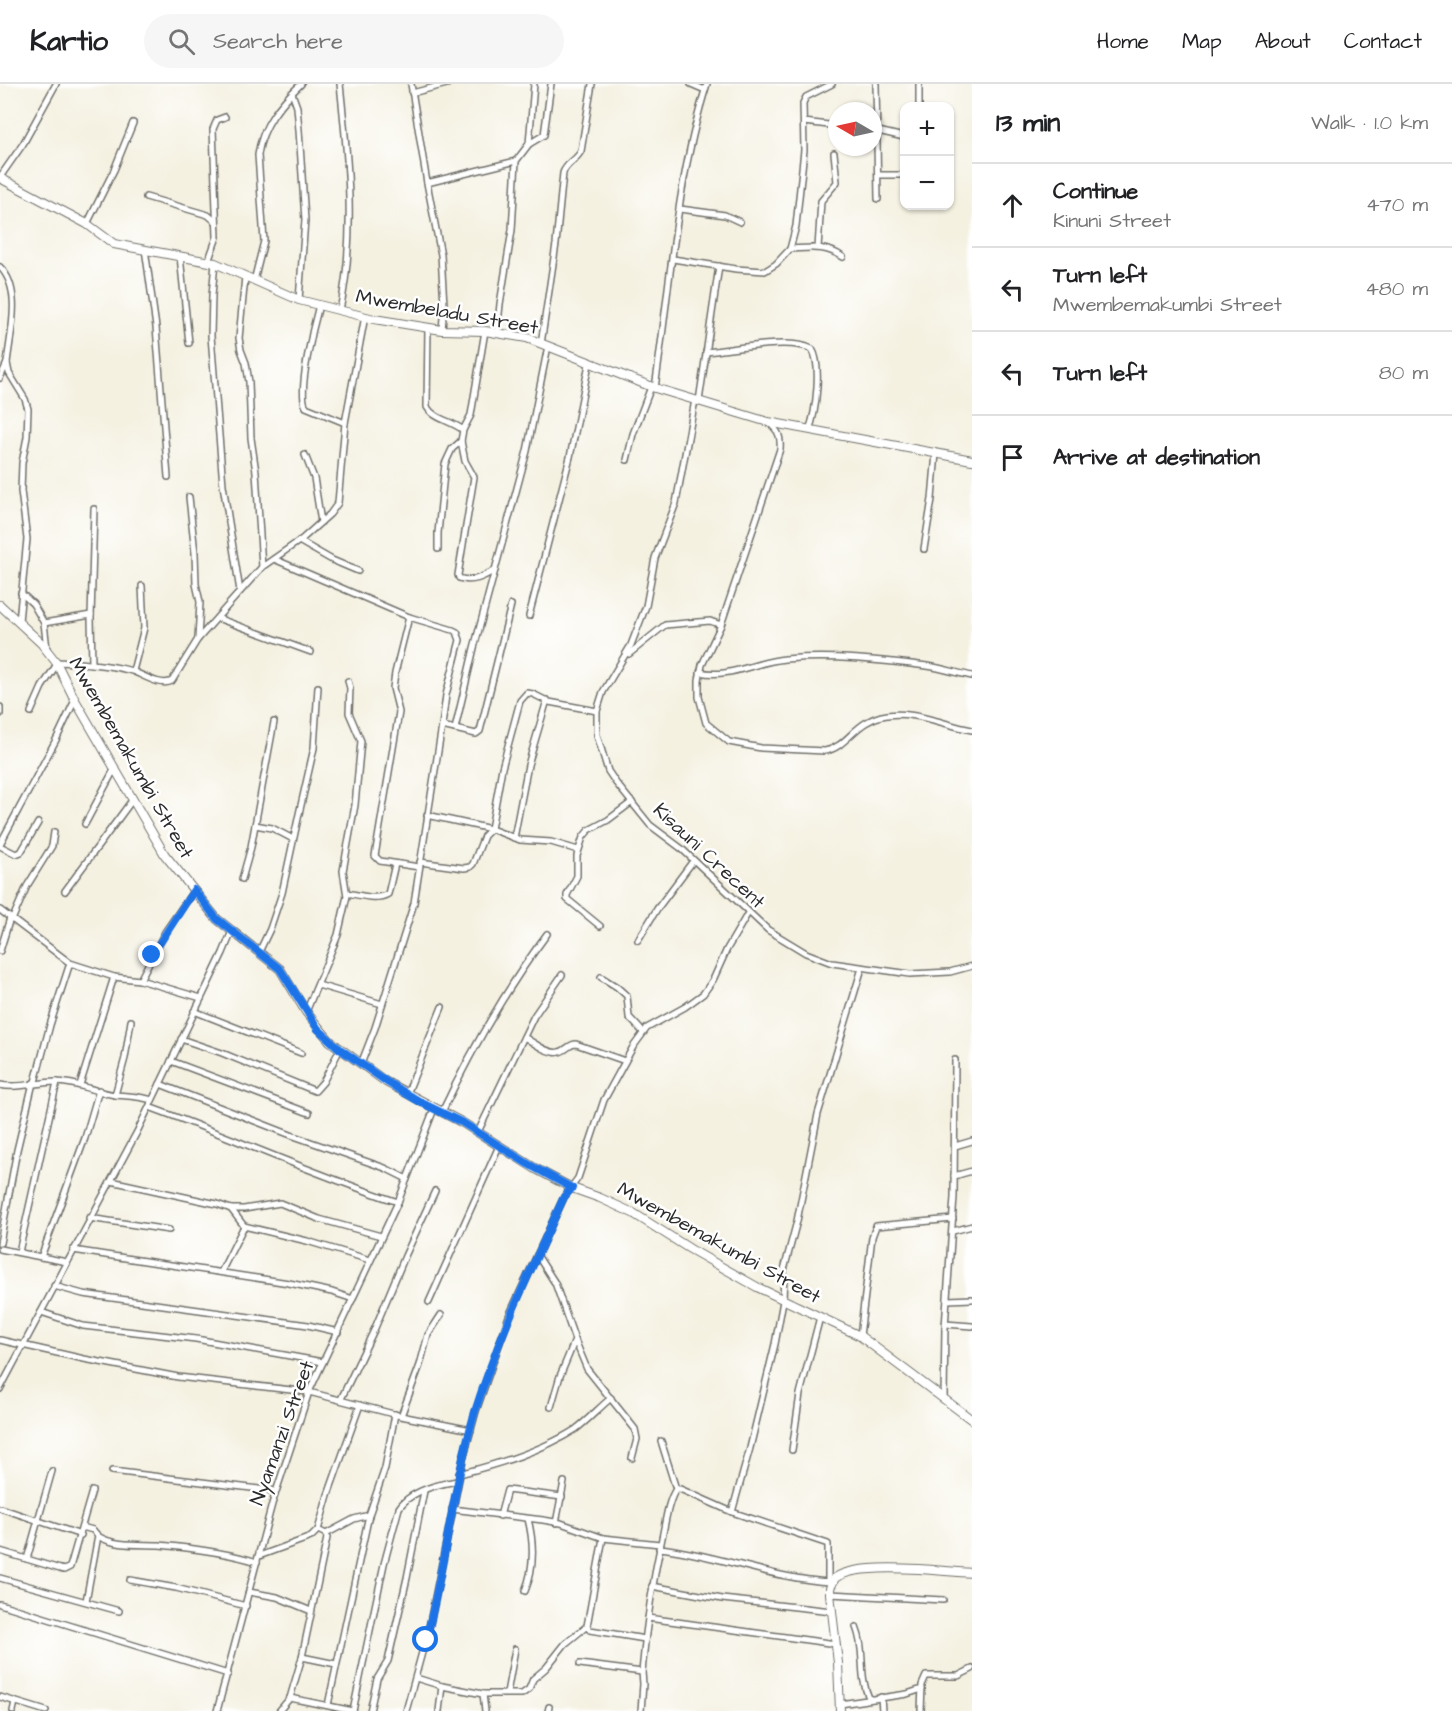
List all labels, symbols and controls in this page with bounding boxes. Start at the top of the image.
search box [144,14,564,68]
text: Kartio [30,22,108,61]
icon: search [165,25,198,58]
text: Search here [213,26,343,57]
text: Home [1097,27,1149,56]
text: Map [1182,27,1222,56]
text: About [1255,27,1311,56]
text: Contact [1344,27,1422,56]
north arrow [828,102,882,156]
map controls [900,102,954,210]
button: + [900,102,954,156]
text: 13 min [996,105,1060,141]
text: Walk · 1.0 km [1311,109,1428,137]
button: − [900,156,954,210]
text: Continue [1053,176,1138,207]
icon: ahead [996,189,1029,222]
text: 470 m [1366,191,1428,219]
text: Kinuni Street [1053,207,1171,235]
text: Turn left [1053,260,1147,291]
icon: left [996,273,1029,306]
text: 480 m [1365,275,1428,303]
street label: Mwembeladu Street [354,282,540,342]
text: Mwembemakumbi Street [1053,291,1282,319]
icon: left [996,357,1029,390]
text: Turn left [1053,358,1147,389]
text: 80 m [1379,359,1428,387]
icon: arrive [996,441,1029,474]
text: Arrive at destination [1053,442,1260,473]
street label: Mwembemakumbi Street [62,652,200,864]
street label: Kisauni Crecent [647,797,771,915]
route end [138,941,164,967]
street label: Mwembemakumbi Street [612,1175,826,1311]
street label: Nyamanzi Street [243,1357,322,1510]
route start [412,1626,438,1652]

